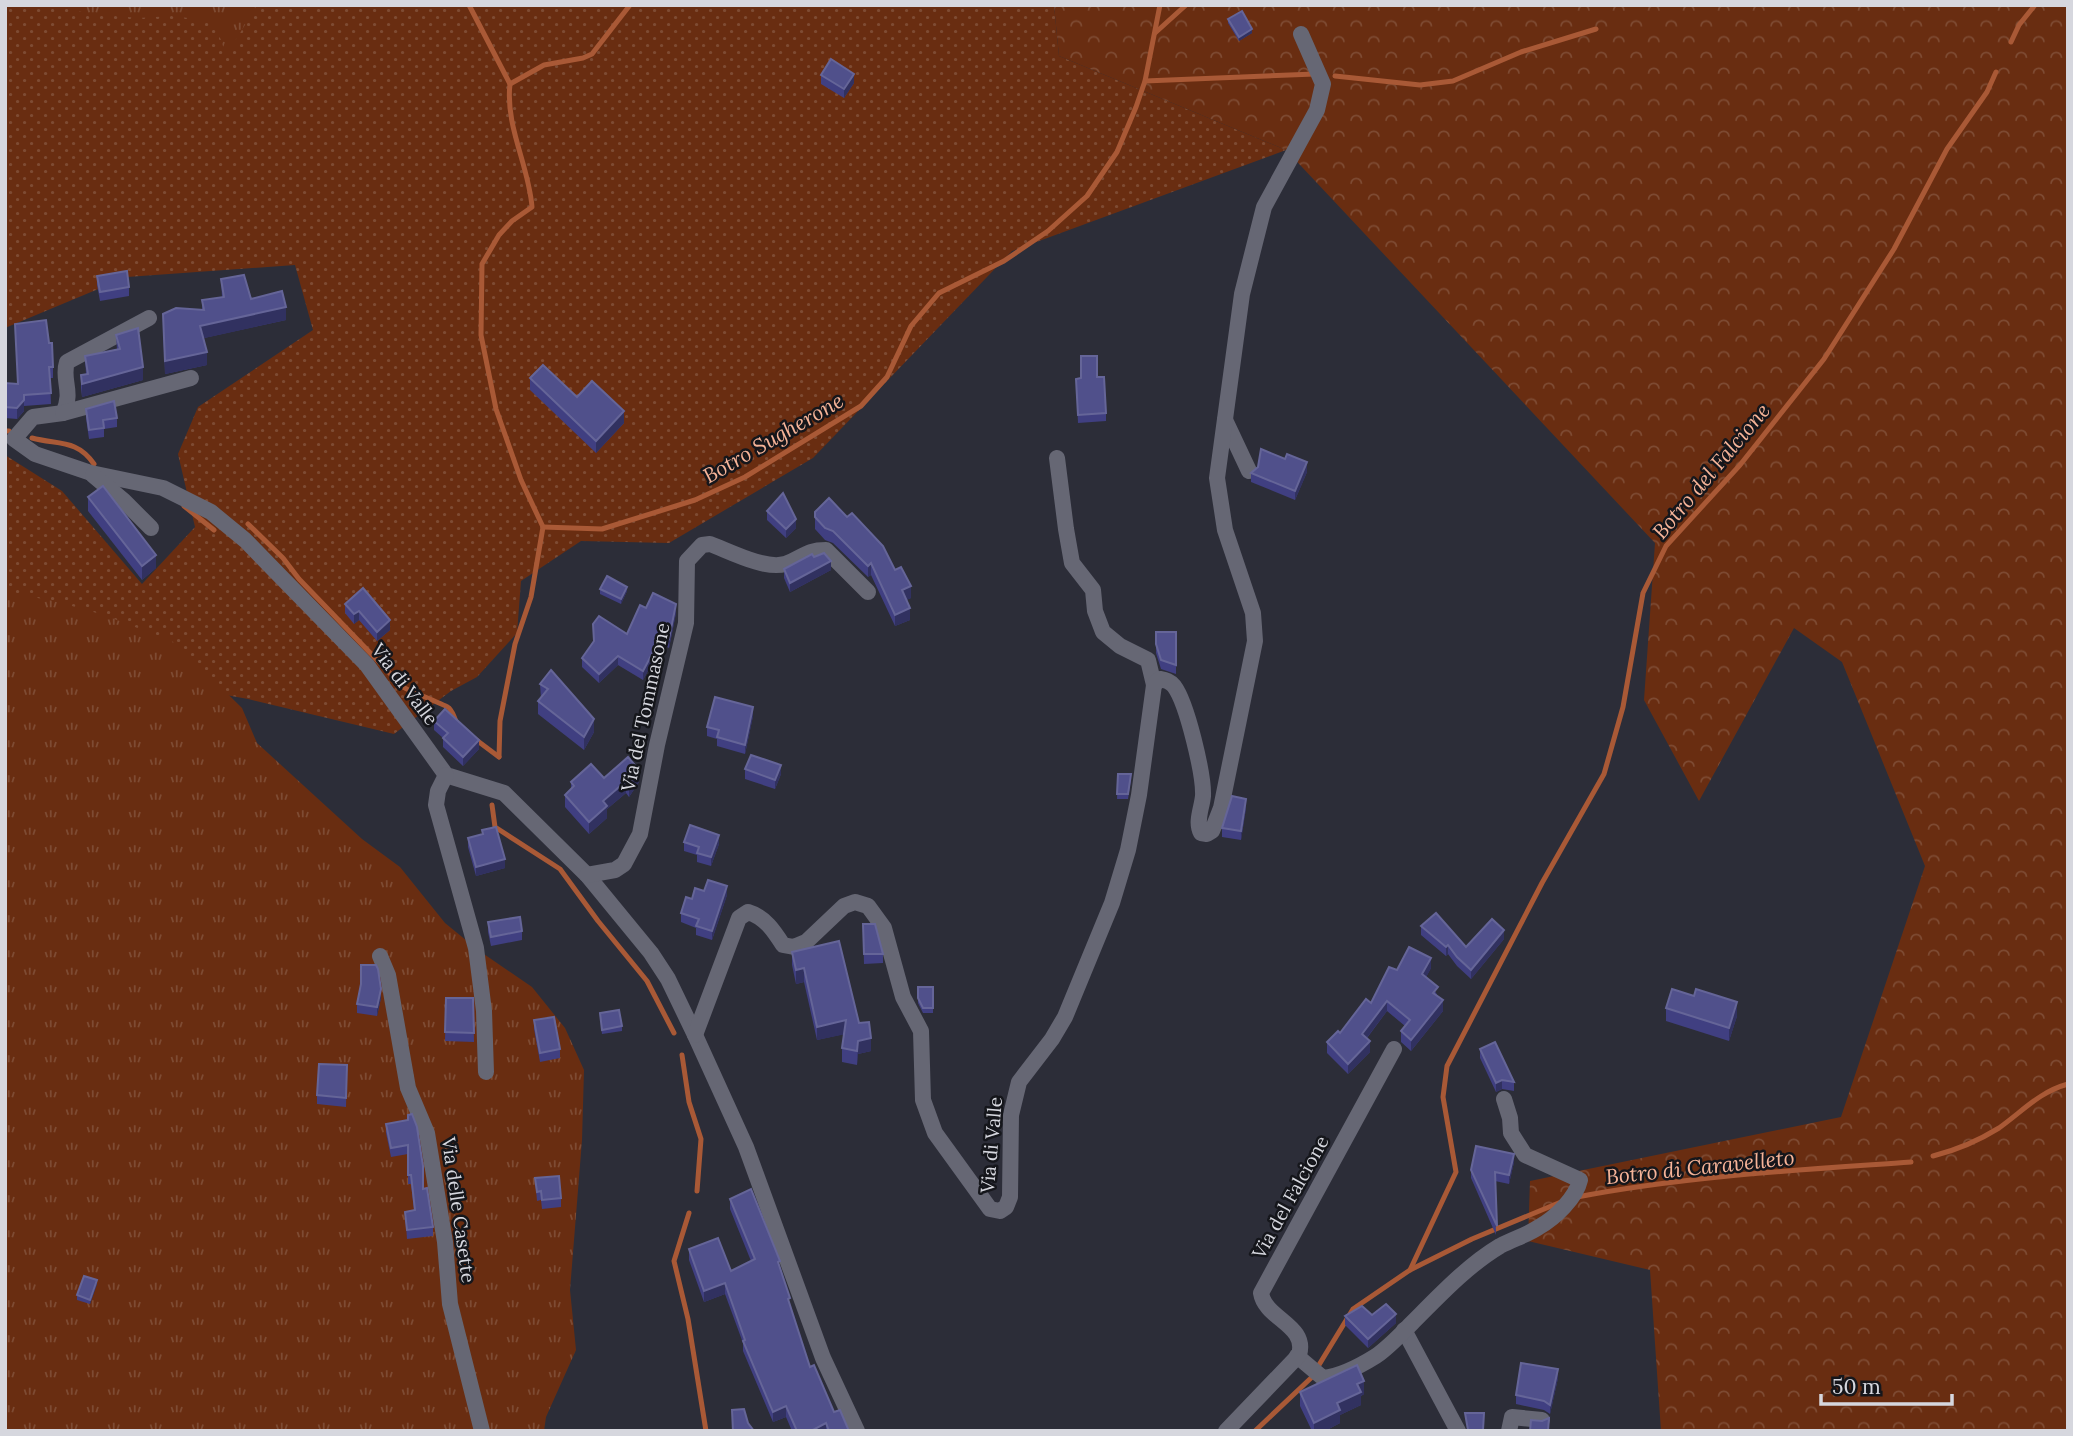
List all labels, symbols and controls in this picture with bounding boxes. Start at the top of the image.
water label: Botro Sugherone [698,387,848,489]
water label: Botro del Falcione [1646,398,1776,544]
street label: Via del Tommasone [615,620,675,795]
street label: Via di Valle [366,638,444,730]
street label: Via di Valle [975,1096,1007,1195]
street label: Via del Falcione [1246,1131,1334,1264]
street label: Via delle Casette [437,1135,481,1284]
water label: Botro di Caravelleto [1604,1144,1796,1190]
scale bar [1821,1362,1952,1406]
text: 50 m [1832,1373,1881,1400]

